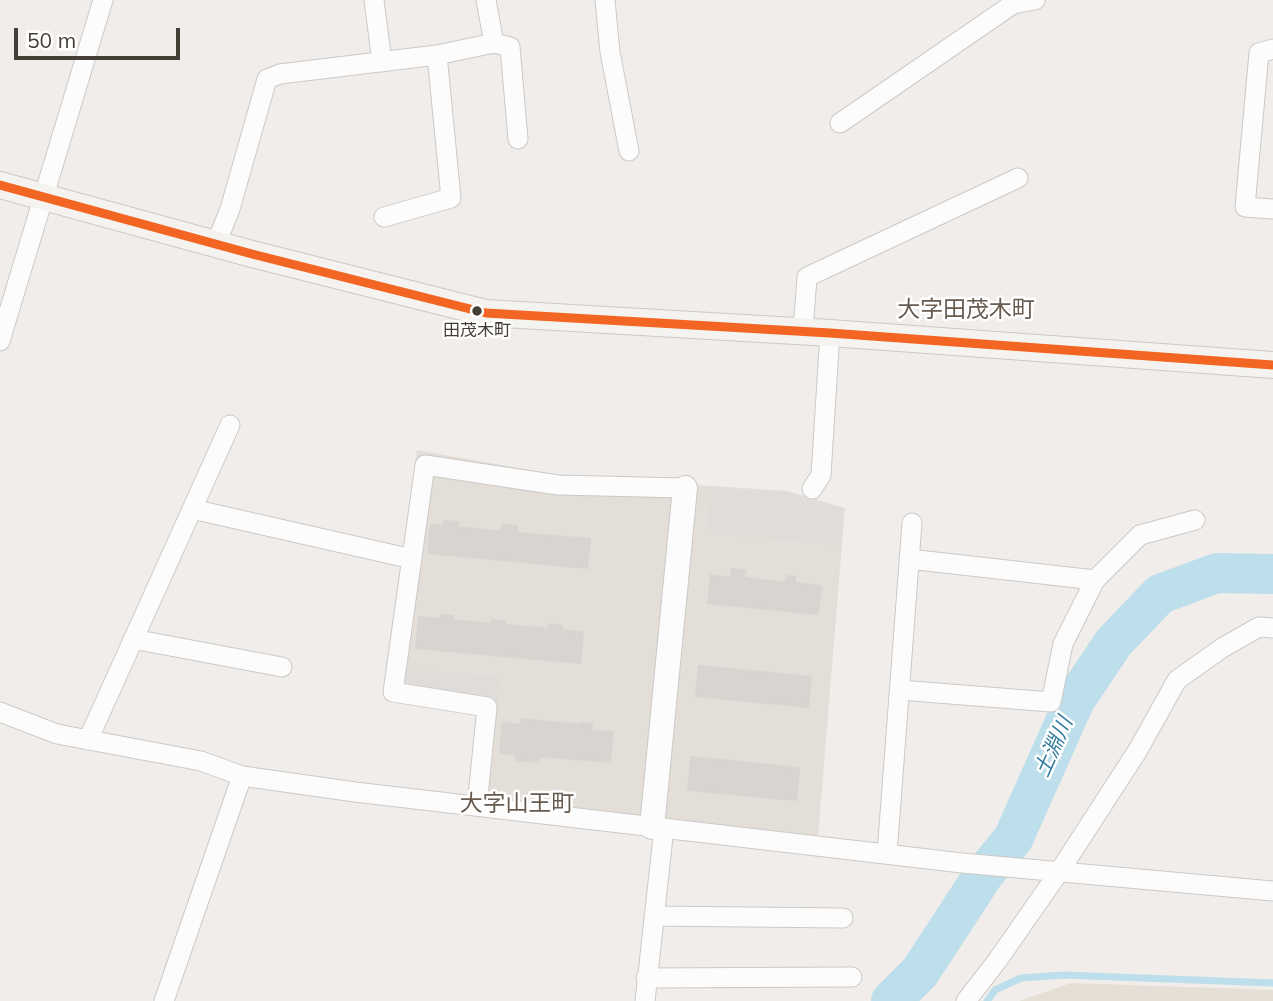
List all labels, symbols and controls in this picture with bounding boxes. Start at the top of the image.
scale bar [18,14,184,58]
text: 50 m [27,27,76,53]
district label: 大字田茂木町 [897,296,1035,324]
marker: 田茂木町 [470,304,484,318]
place label: 田茂木町 [443,321,511,341]
water label: 土淵川 [1030,713,1078,781]
district label: 大字山王町 [460,790,574,818]

